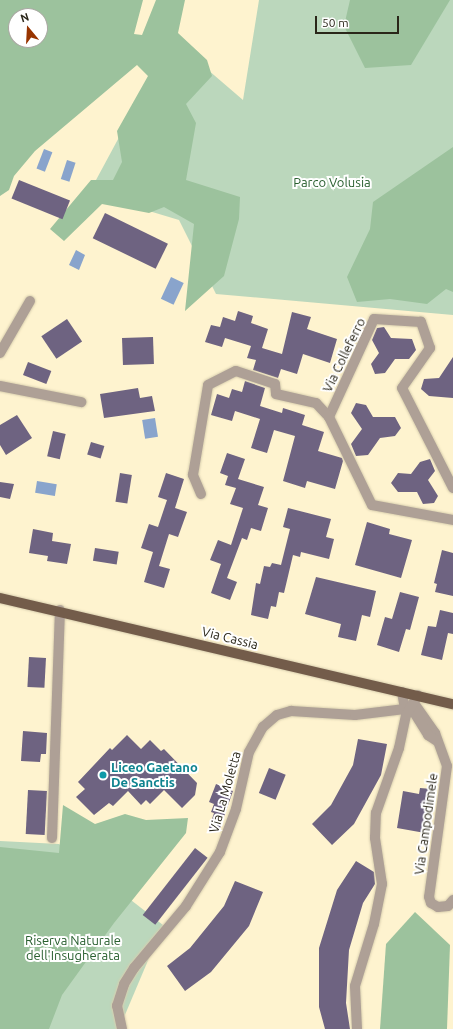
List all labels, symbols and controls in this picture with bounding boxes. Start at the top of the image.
north arrow [8,8,48,48]
scale bar [317,8,401,34]
text: N [19,11,30,25]
text: 50 m [322,16,349,29]
park label: Parco Volusia [293,174,371,190]
street label: Via Colleferro [319,315,369,395]
street label: Via Cassia [200,624,260,652]
street label: Via La Moletta [206,749,244,835]
place label: Liceo Gaetano De Sanctis [111,760,198,791]
marker: Liceo Gaetano De Sanctis [98,770,108,780]
street label: Via Campodimele [411,772,441,876]
park label: Riserva Naturale dell'Insugherata [25,933,121,964]

